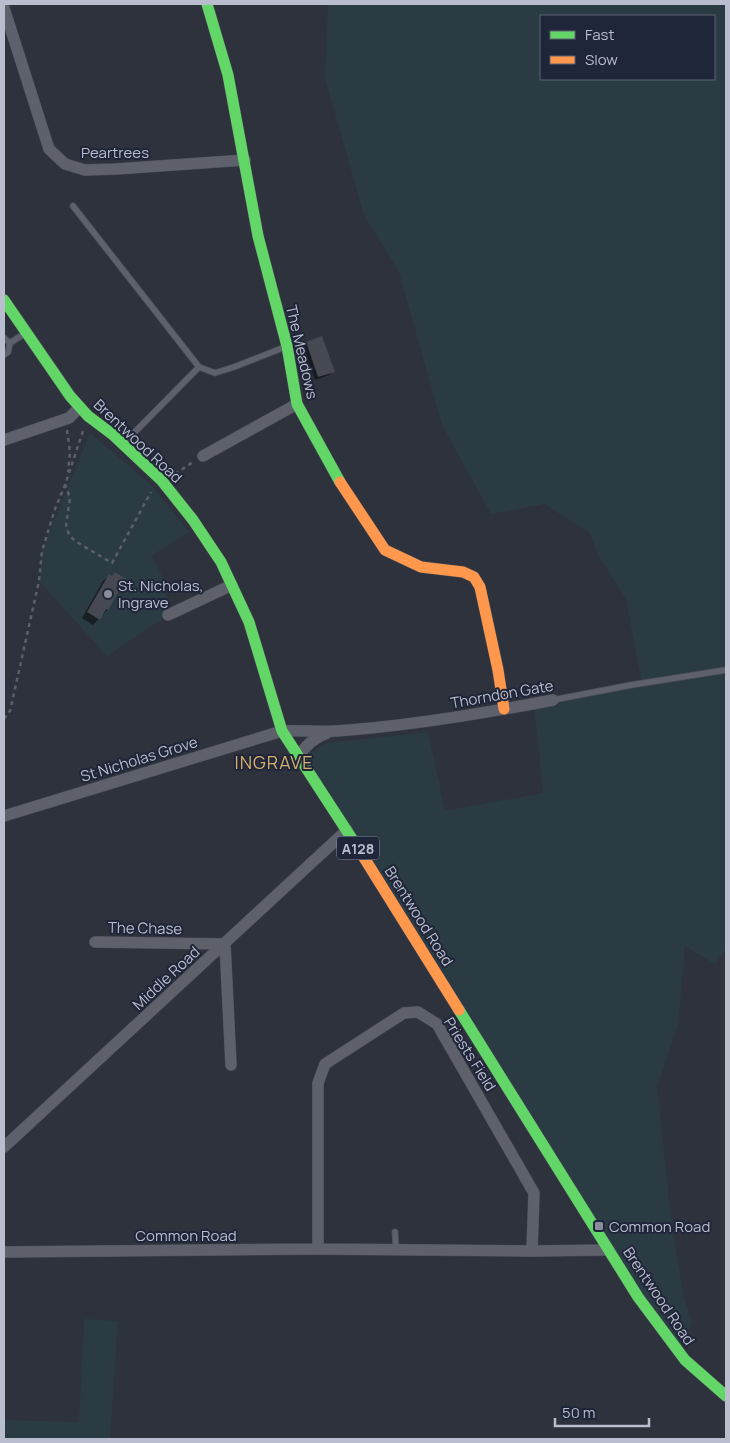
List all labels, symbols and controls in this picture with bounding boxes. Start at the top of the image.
legend [540,15,715,80]
text: Fast [585,24,614,45]
text: Slow [585,49,618,70]
street label: Peartrees [81,142,149,163]
street label: The Meadows [281,303,323,401]
street label: Brentwood Road [89,394,187,488]
place label: St. Nicholas, Ingrave [118,575,204,613]
marker: St. Nicholas, Ingrave [102,588,114,600]
street label: Thorndon Gate [449,675,555,713]
street label: St Nicholas Grove [78,731,200,787]
district label: INGRAVE [235,750,313,774]
road number: A128 [337,836,379,860]
street label: Brentwood Road [380,862,458,970]
street label: The Chase [108,917,183,939]
street label: Middle Road [128,941,204,1015]
street label: Priests Field [439,1013,501,1095]
place label: Common Road [609,1216,710,1237]
marker: Common Road [593,1220,605,1232]
street label: Common Road [135,1225,237,1246]
street label: Brentwood Road [618,1243,700,1349]
scale bar [555,1396,649,1428]
text: 50 m [562,1402,596,1423]

